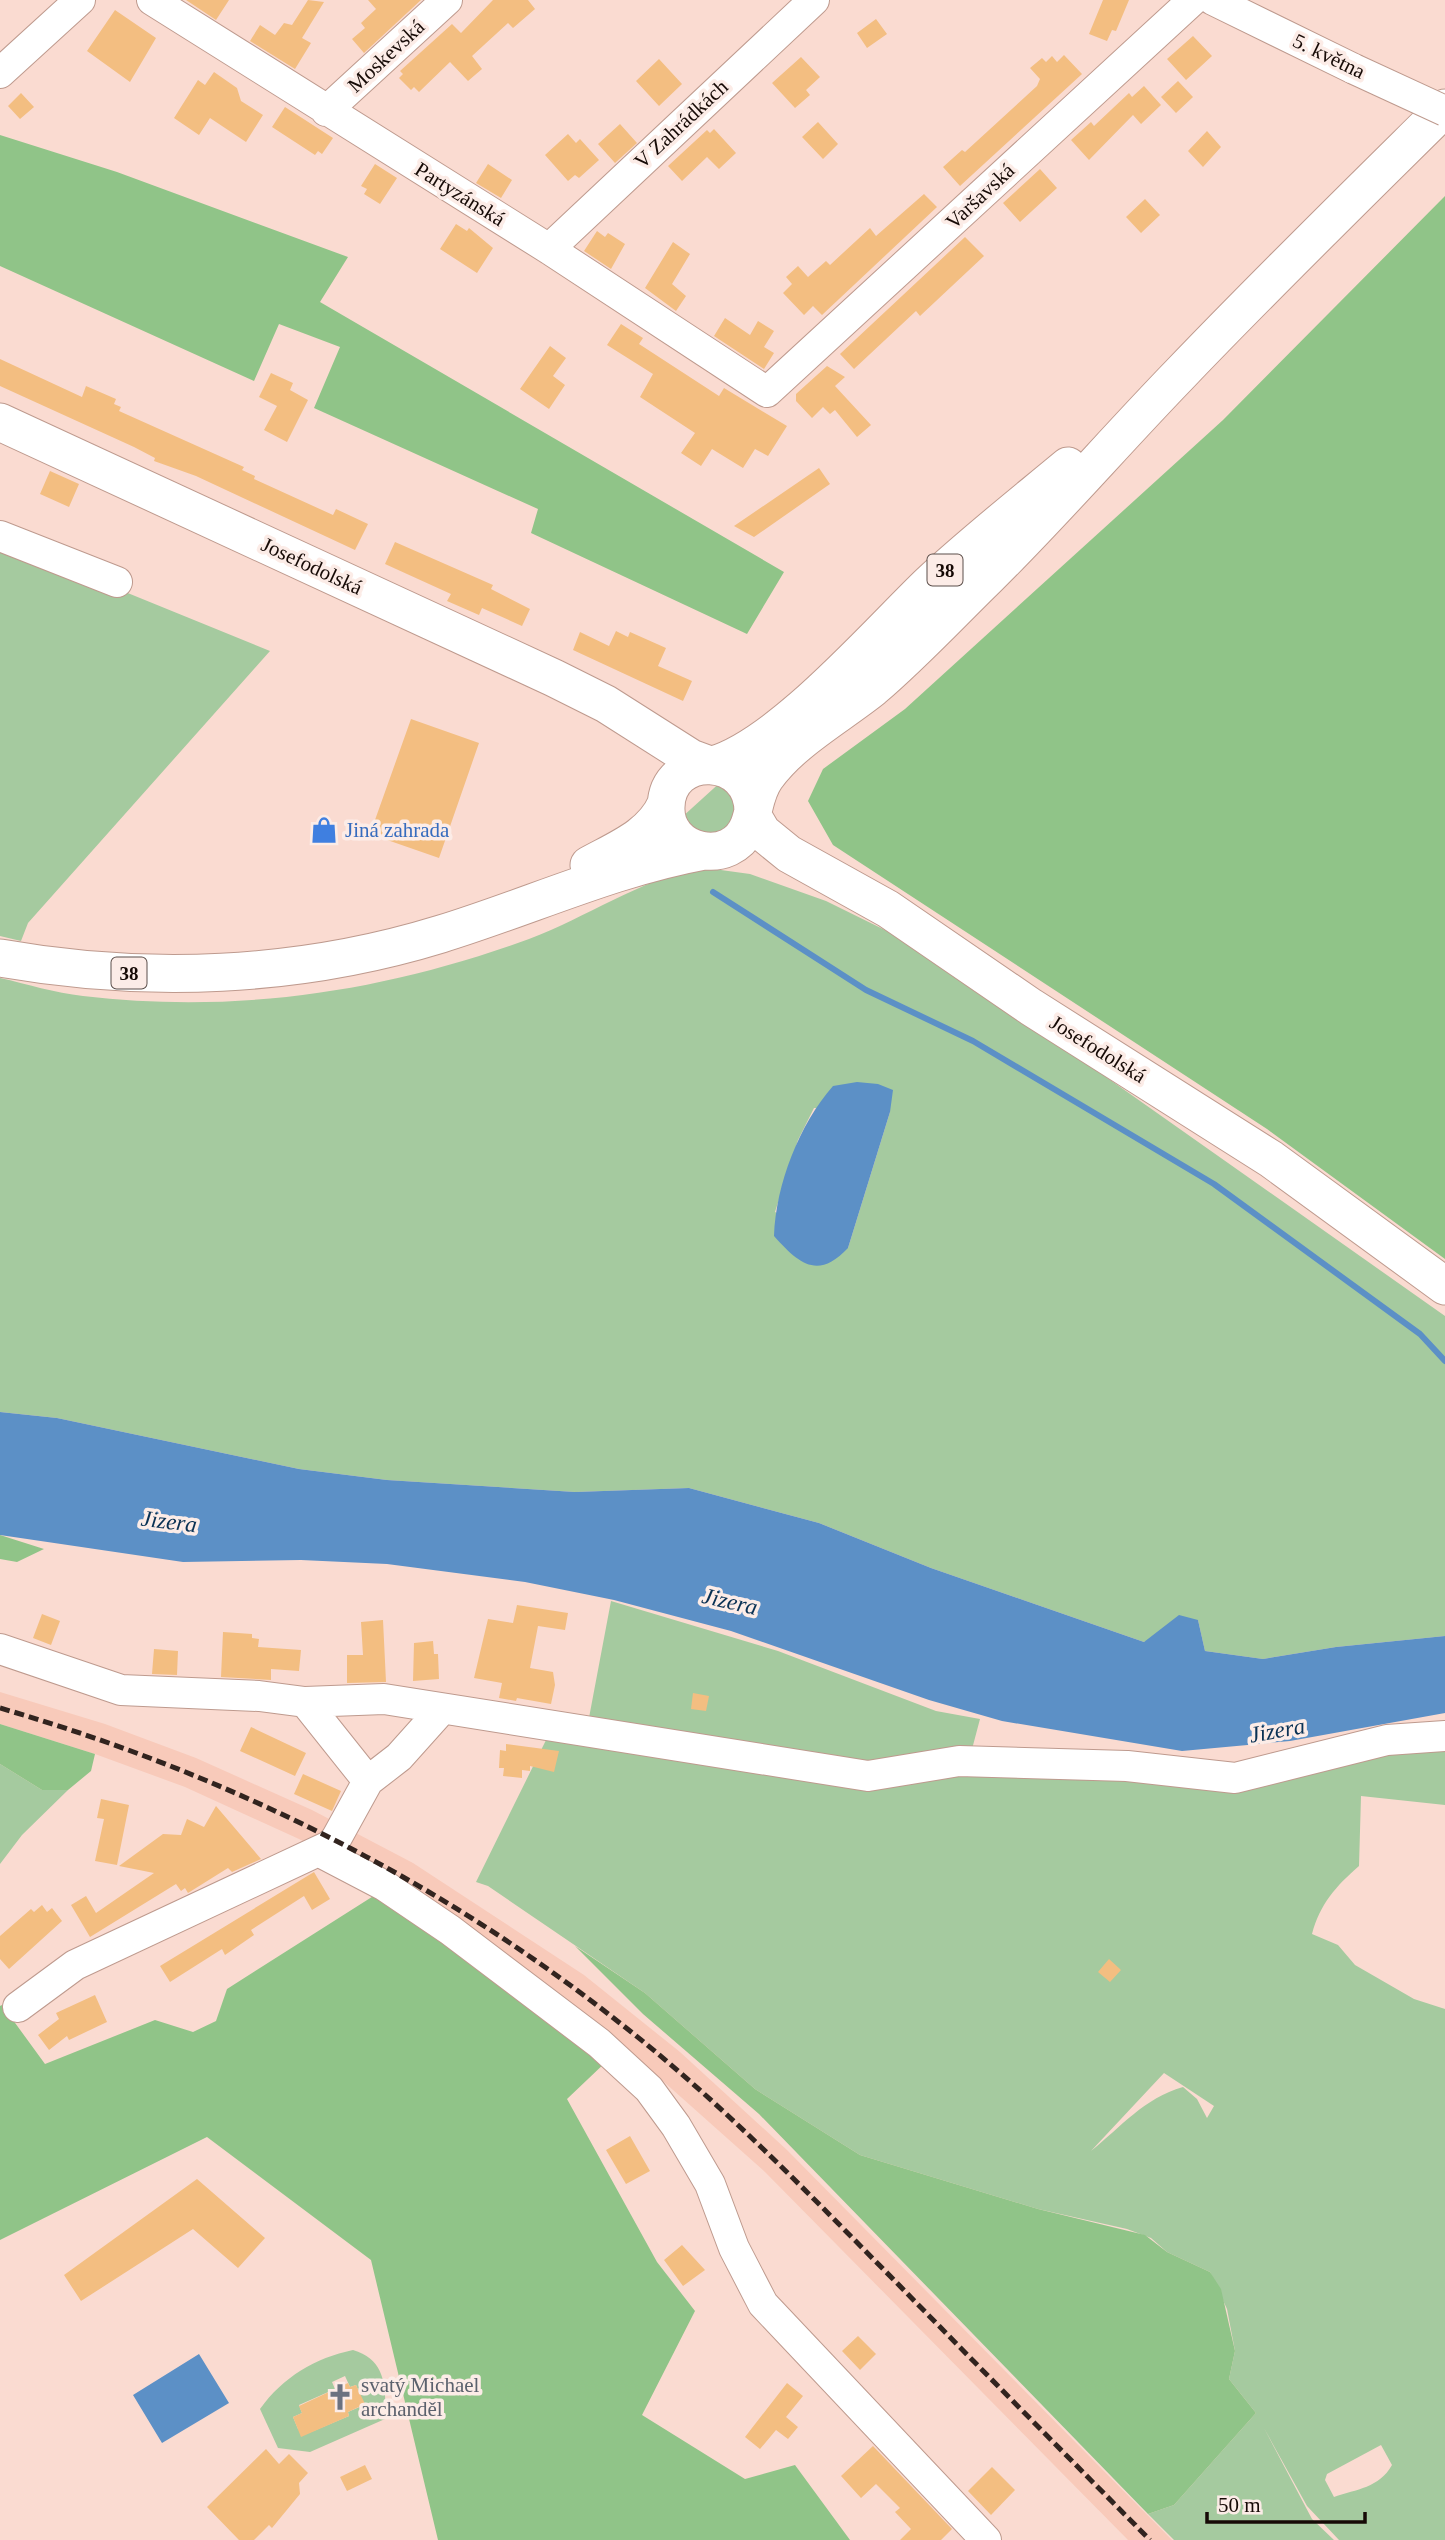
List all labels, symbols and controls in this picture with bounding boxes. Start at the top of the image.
street label: Moskevská [343,14,430,97]
street label: 5. května [1289,28,1369,84]
street label: V Zahrádkách [629,74,733,173]
street label: Partyzánská [411,157,510,231]
street label: Varšavská [941,158,1020,234]
street label: Josefodolská [258,532,367,600]
road number: 38 [928,554,962,586]
shop icon: Jiná zahrada [309,815,339,845]
place label: Jiná zahrada [345,818,450,842]
road number: 38 [111,958,146,988]
street label: Josefodolská [1046,1010,1151,1088]
water label: Jizera [140,1506,198,1537]
water label: Jizera [700,1583,760,1620]
water label: Jizera [1247,1713,1307,1748]
place label: svatý Michael archanděl [361,2373,480,2421]
church icon: svatý Michael archanděl [325,2382,355,2412]
scale bar [1207,2480,1364,2524]
text: 50 m [1218,2493,1261,2517]

